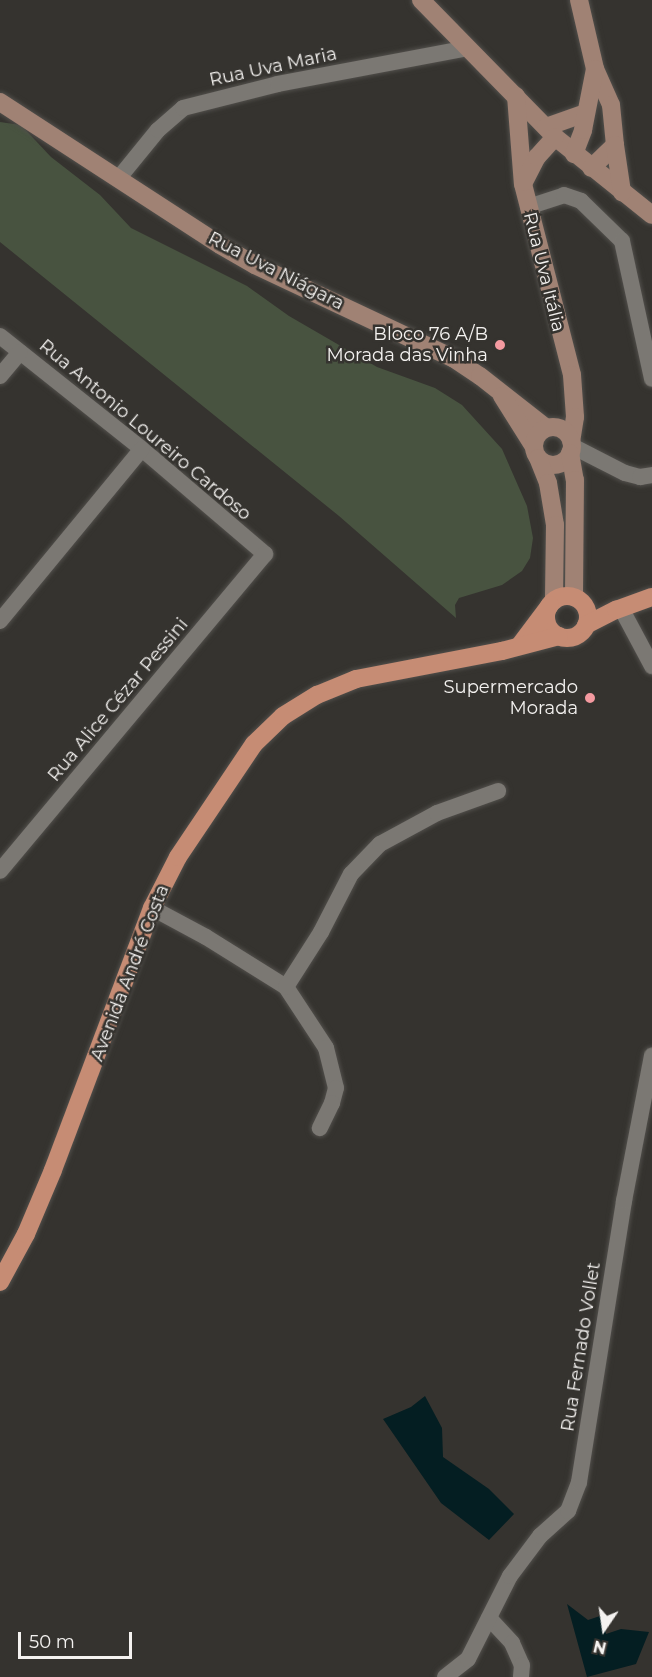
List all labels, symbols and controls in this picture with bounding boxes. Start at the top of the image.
street label: Rua Uva Maria [207,43,339,91]
street label: Rua Uva Itália [519,210,569,334]
street label: Rua Uva Niágara [204,227,348,315]
place label: Bloco 76 A/B Morada das Vinha [327,324,488,366]
street label: Rua Antonio Loureiro Cardoso [35,335,255,525]
marker: Bloco 76 A/B Morada das Vinha [493,338,507,352]
street label: Rua Alice Cézar Pessini [43,614,193,786]
place label: Supermercado Morada [443,677,578,720]
marker: Supermercado Morada [583,691,597,705]
street label: Avenida André Costa [86,882,174,1064]
street label: Rua Fernado Vollet [557,1261,605,1433]
north arrow [574,1599,634,1659]
scale bar [21,1620,135,1658]
text: 50 m [29,1631,75,1653]
text: N [591,1636,608,1658]

